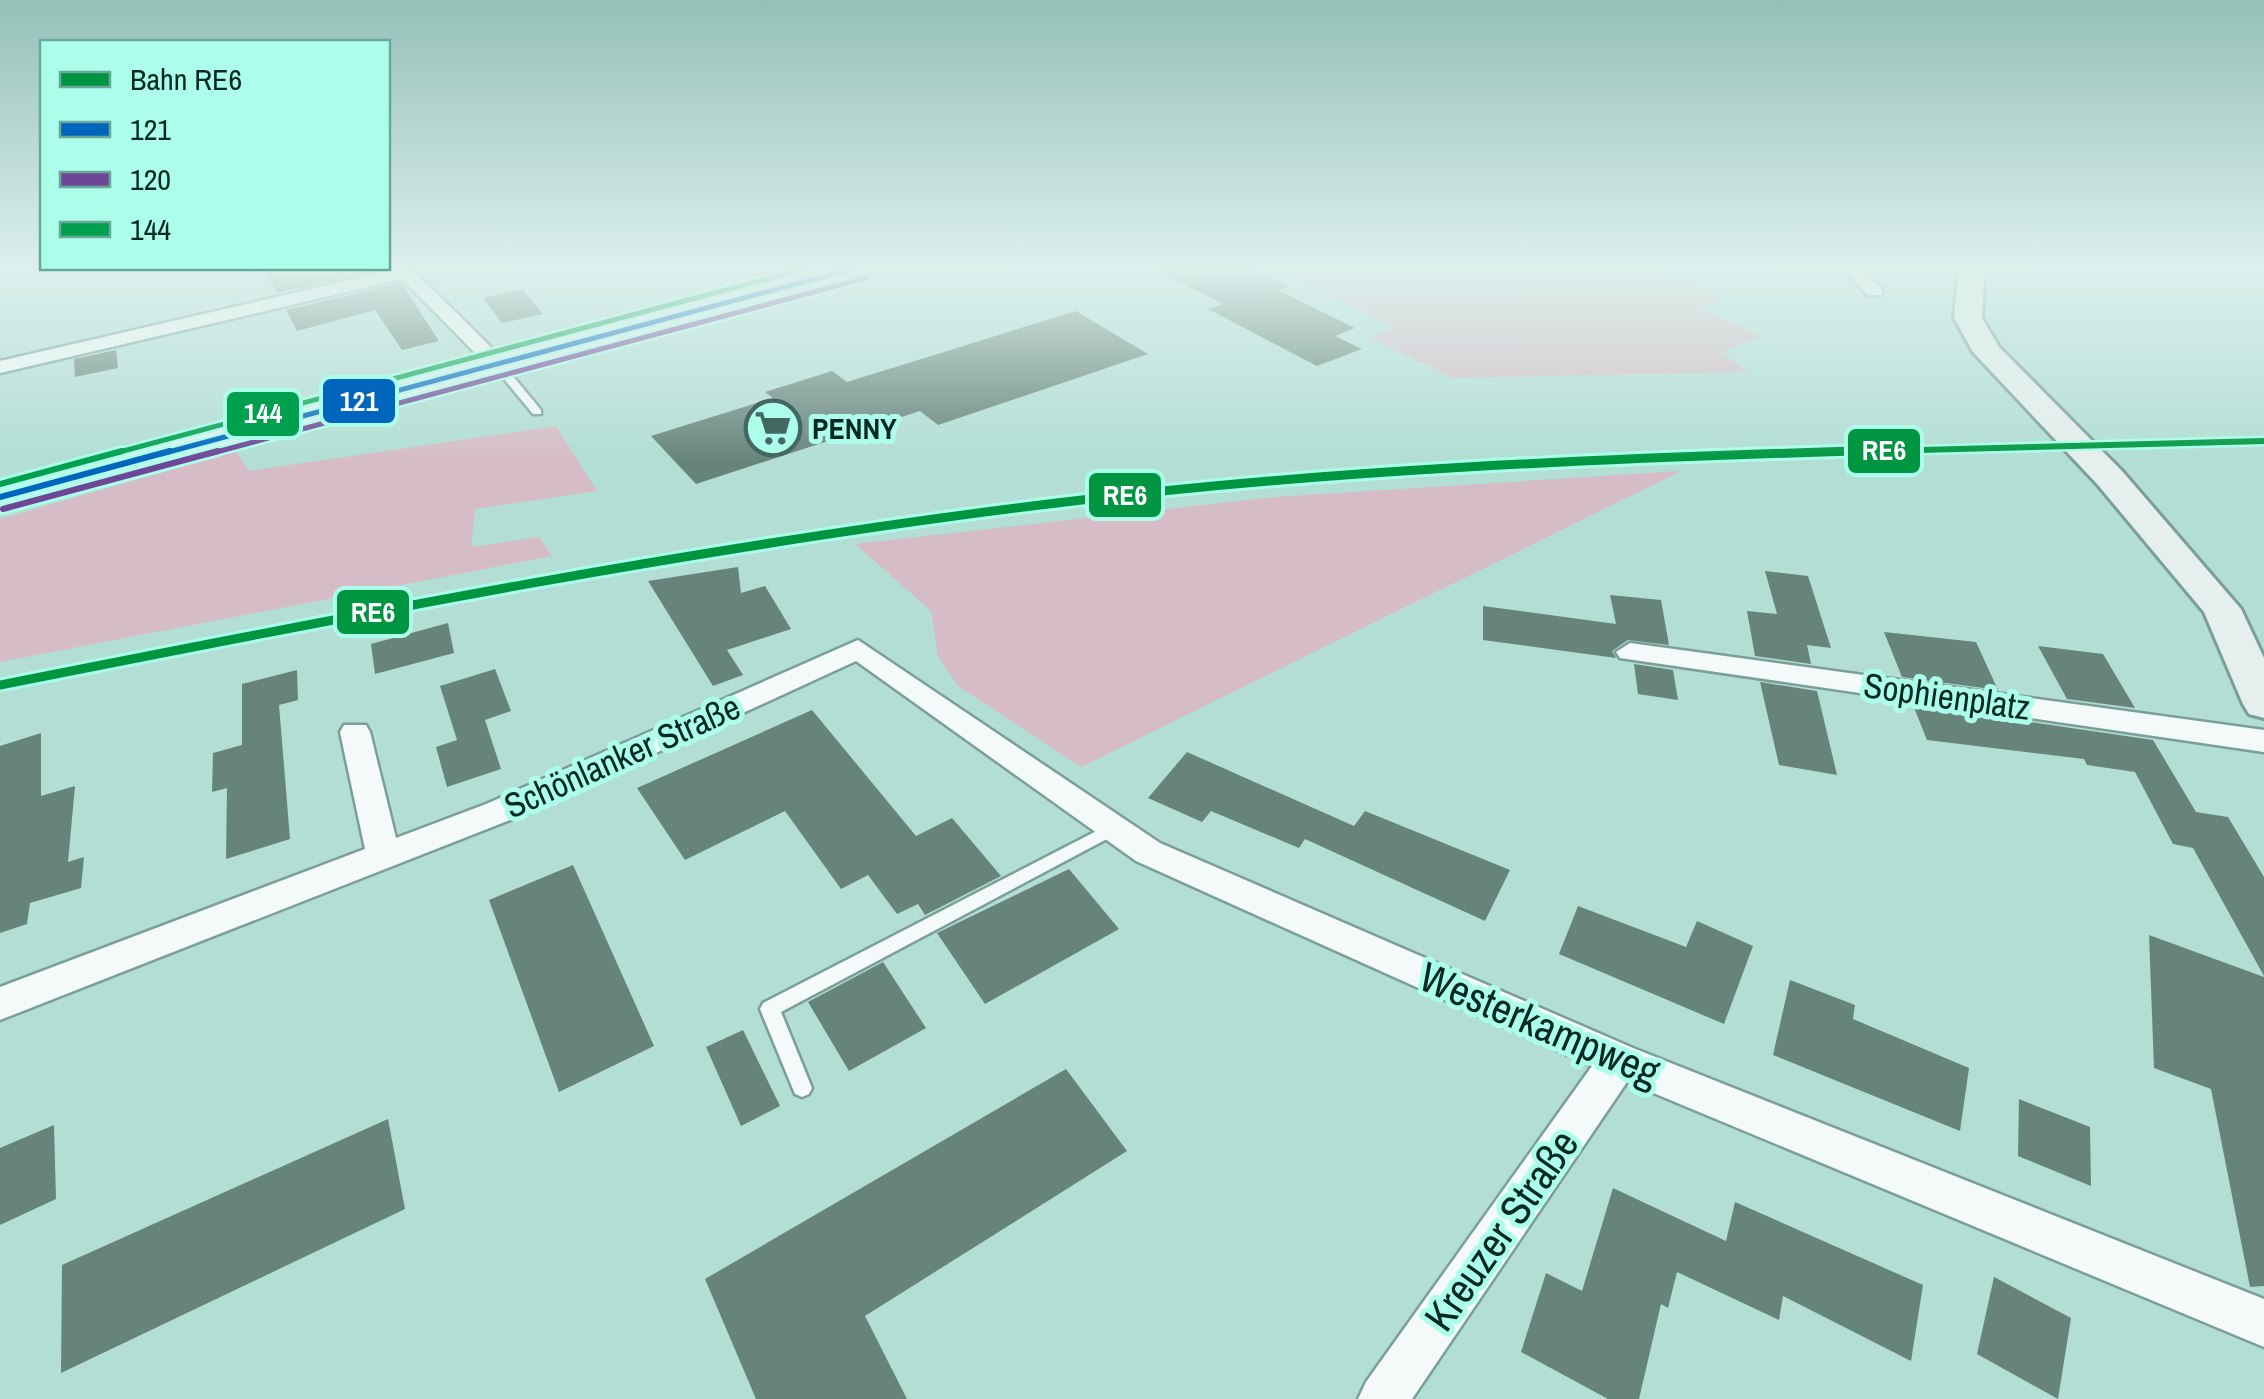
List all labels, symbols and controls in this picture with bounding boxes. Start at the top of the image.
legend [40,40,390,270]
text: Bahn RE6 [130,59,242,99]
text: 121 [130,109,171,149]
text: 120 [130,159,171,199]
text: 144 [130,209,171,249]
line badge: 121 [321,377,397,425]
text: 121 [340,382,378,420]
line badge: 144 [225,390,301,438]
text: 144 [244,394,282,432]
supermarket icon: PENNY [743,398,803,458]
place label: PENNY [812,408,897,448]
line badge: RE6 [1846,427,1922,475]
text: RE6 [1862,431,1906,469]
line badge: RE6 [1087,471,1163,519]
text: RE6 [1103,476,1147,514]
line badge: RE6 [335,588,411,636]
text: RE6 [351,593,395,631]
street label: Sophienplatz [1861,661,2033,731]
street label: Schönlanker Straße [497,683,747,829]
street label: Westerkampweg [1411,948,1669,1100]
street label: Kreuzer Straße [1411,1118,1591,1342]

